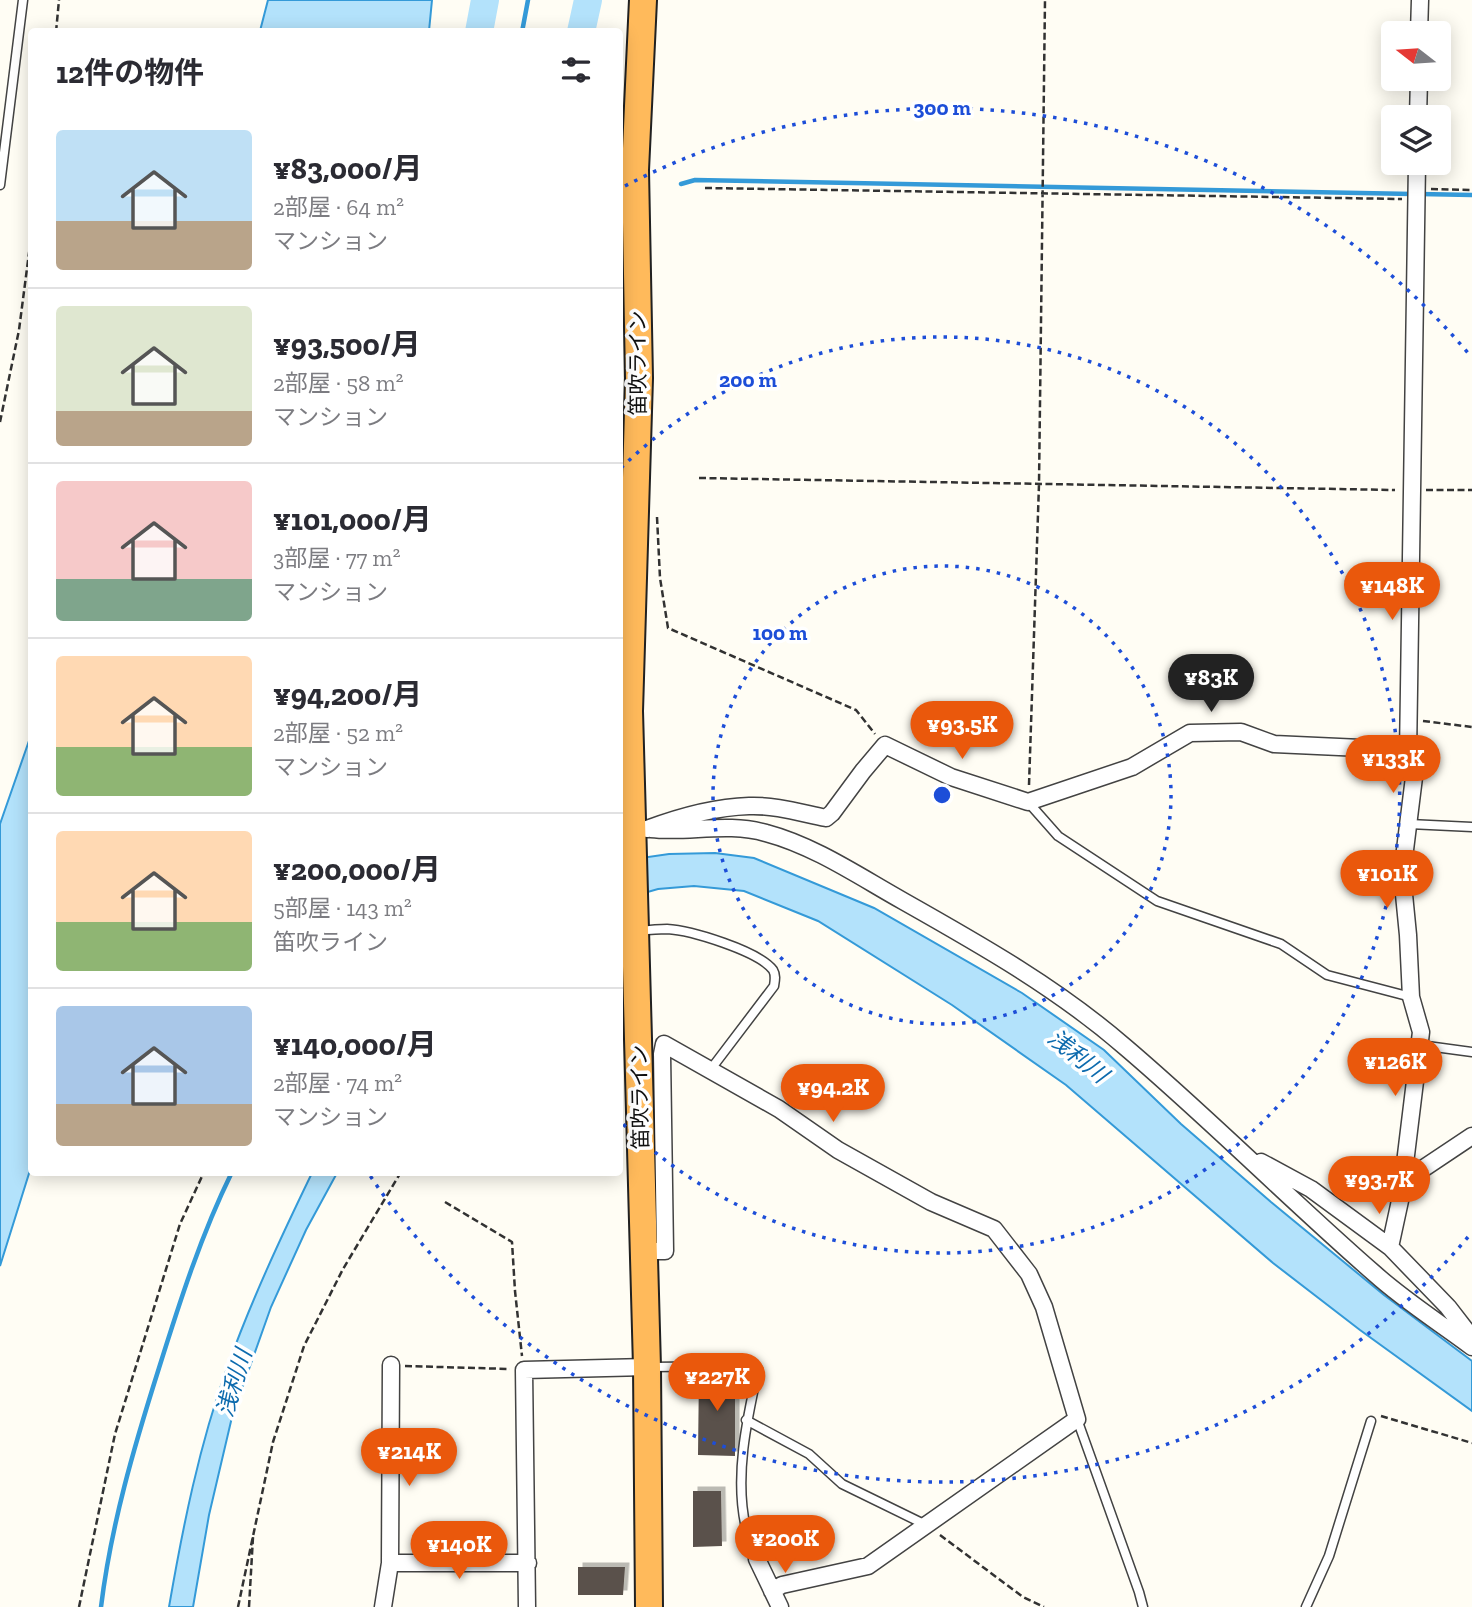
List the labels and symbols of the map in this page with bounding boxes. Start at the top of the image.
north arrow [1381,21,1451,91]
text: 300 m [913,95,971,120]
street label: 笛吹ライン [625,311,650,416]
text: 200 m [719,367,777,392]
pin: ¥148K [1343,562,1441,622]
text: 100 m [753,620,808,645]
pin: ¥83K [1170,654,1252,714]
pin: ¥93.5K [905,702,1019,761]
pin: ¥133K [1344,736,1442,795]
centre of rings [930,783,954,807]
pin: ¥101K [1338,850,1436,910]
water label: 浅利川 [1042,1023,1116,1090]
pin: ¥126K [1346,1038,1444,1098]
street label: 笛吹ライン [626,1044,653,1150]
pin: ¥94.2K [776,1064,890,1124]
pin: ¥93.7K [1322,1156,1436,1216]
water label: 浅利川 [211,1343,258,1420]
pin: ¥227K [668,1354,766,1413]
pin: ¥214K [360,1428,458,1488]
pin: ¥200K [736,1516,834,1575]
pin: ¥140K [410,1522,508,1581]

